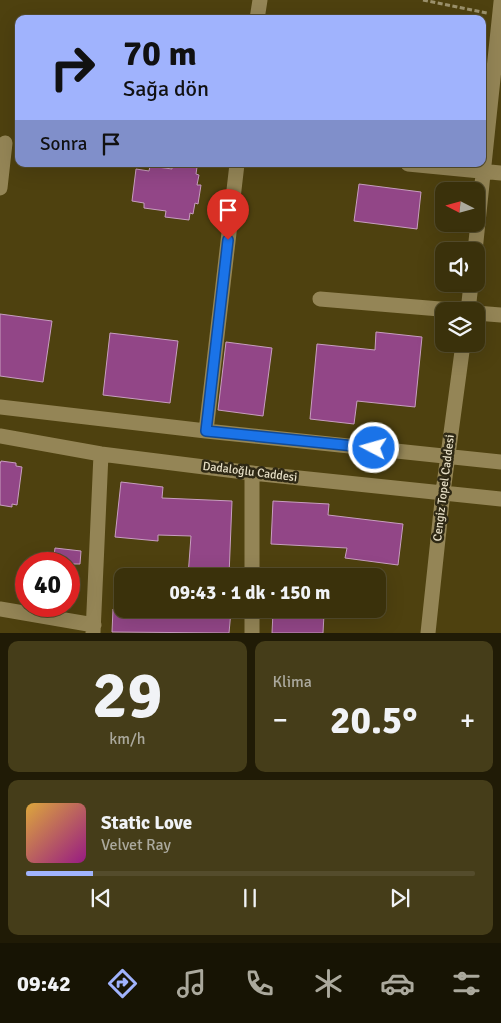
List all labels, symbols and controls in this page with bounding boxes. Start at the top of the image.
text: 70 m [123,32,197,75]
icon: right [40,35,105,100]
text: Sağa dön [123,75,209,102]
icon: arrive [97,130,125,158]
text: Sonra [40,132,87,156]
north arrow [435,182,485,232]
map controls [435,182,485,352]
pin [207,189,249,240]
icon: arrive [214,196,242,224]
button: sound [435,242,485,292]
button: layers [435,302,485,352]
position arrow [347,421,399,473]
street label: Cengiz Topel Caddesi [430,434,458,542]
street label: Dadaloğlu Caddesi [202,459,298,485]
speed limit sign: 40 [15,552,80,617]
text: 09:43 · 1 dk · 150 m [170,581,330,605]
text: 29 [92,656,162,736]
text: Klima [273,672,312,692]
text: 20.5° [330,697,418,744]
text: − [273,703,288,737]
text: + [460,703,475,737]
text: km/h [109,729,145,749]
text: Static Love [101,811,192,835]
text: Velvet Ray [101,835,171,855]
icon: previous [87,884,115,912]
icon: pause [236,884,264,912]
icon: next [386,884,414,912]
icon: directions [105,966,140,1001]
icon: music [174,966,209,1001]
icon: phone [242,966,277,1001]
icon: climate [311,966,346,1001]
icon: car [380,966,415,1001]
icon: filters [449,966,484,1001]
text: 09:42 [17,970,71,997]

